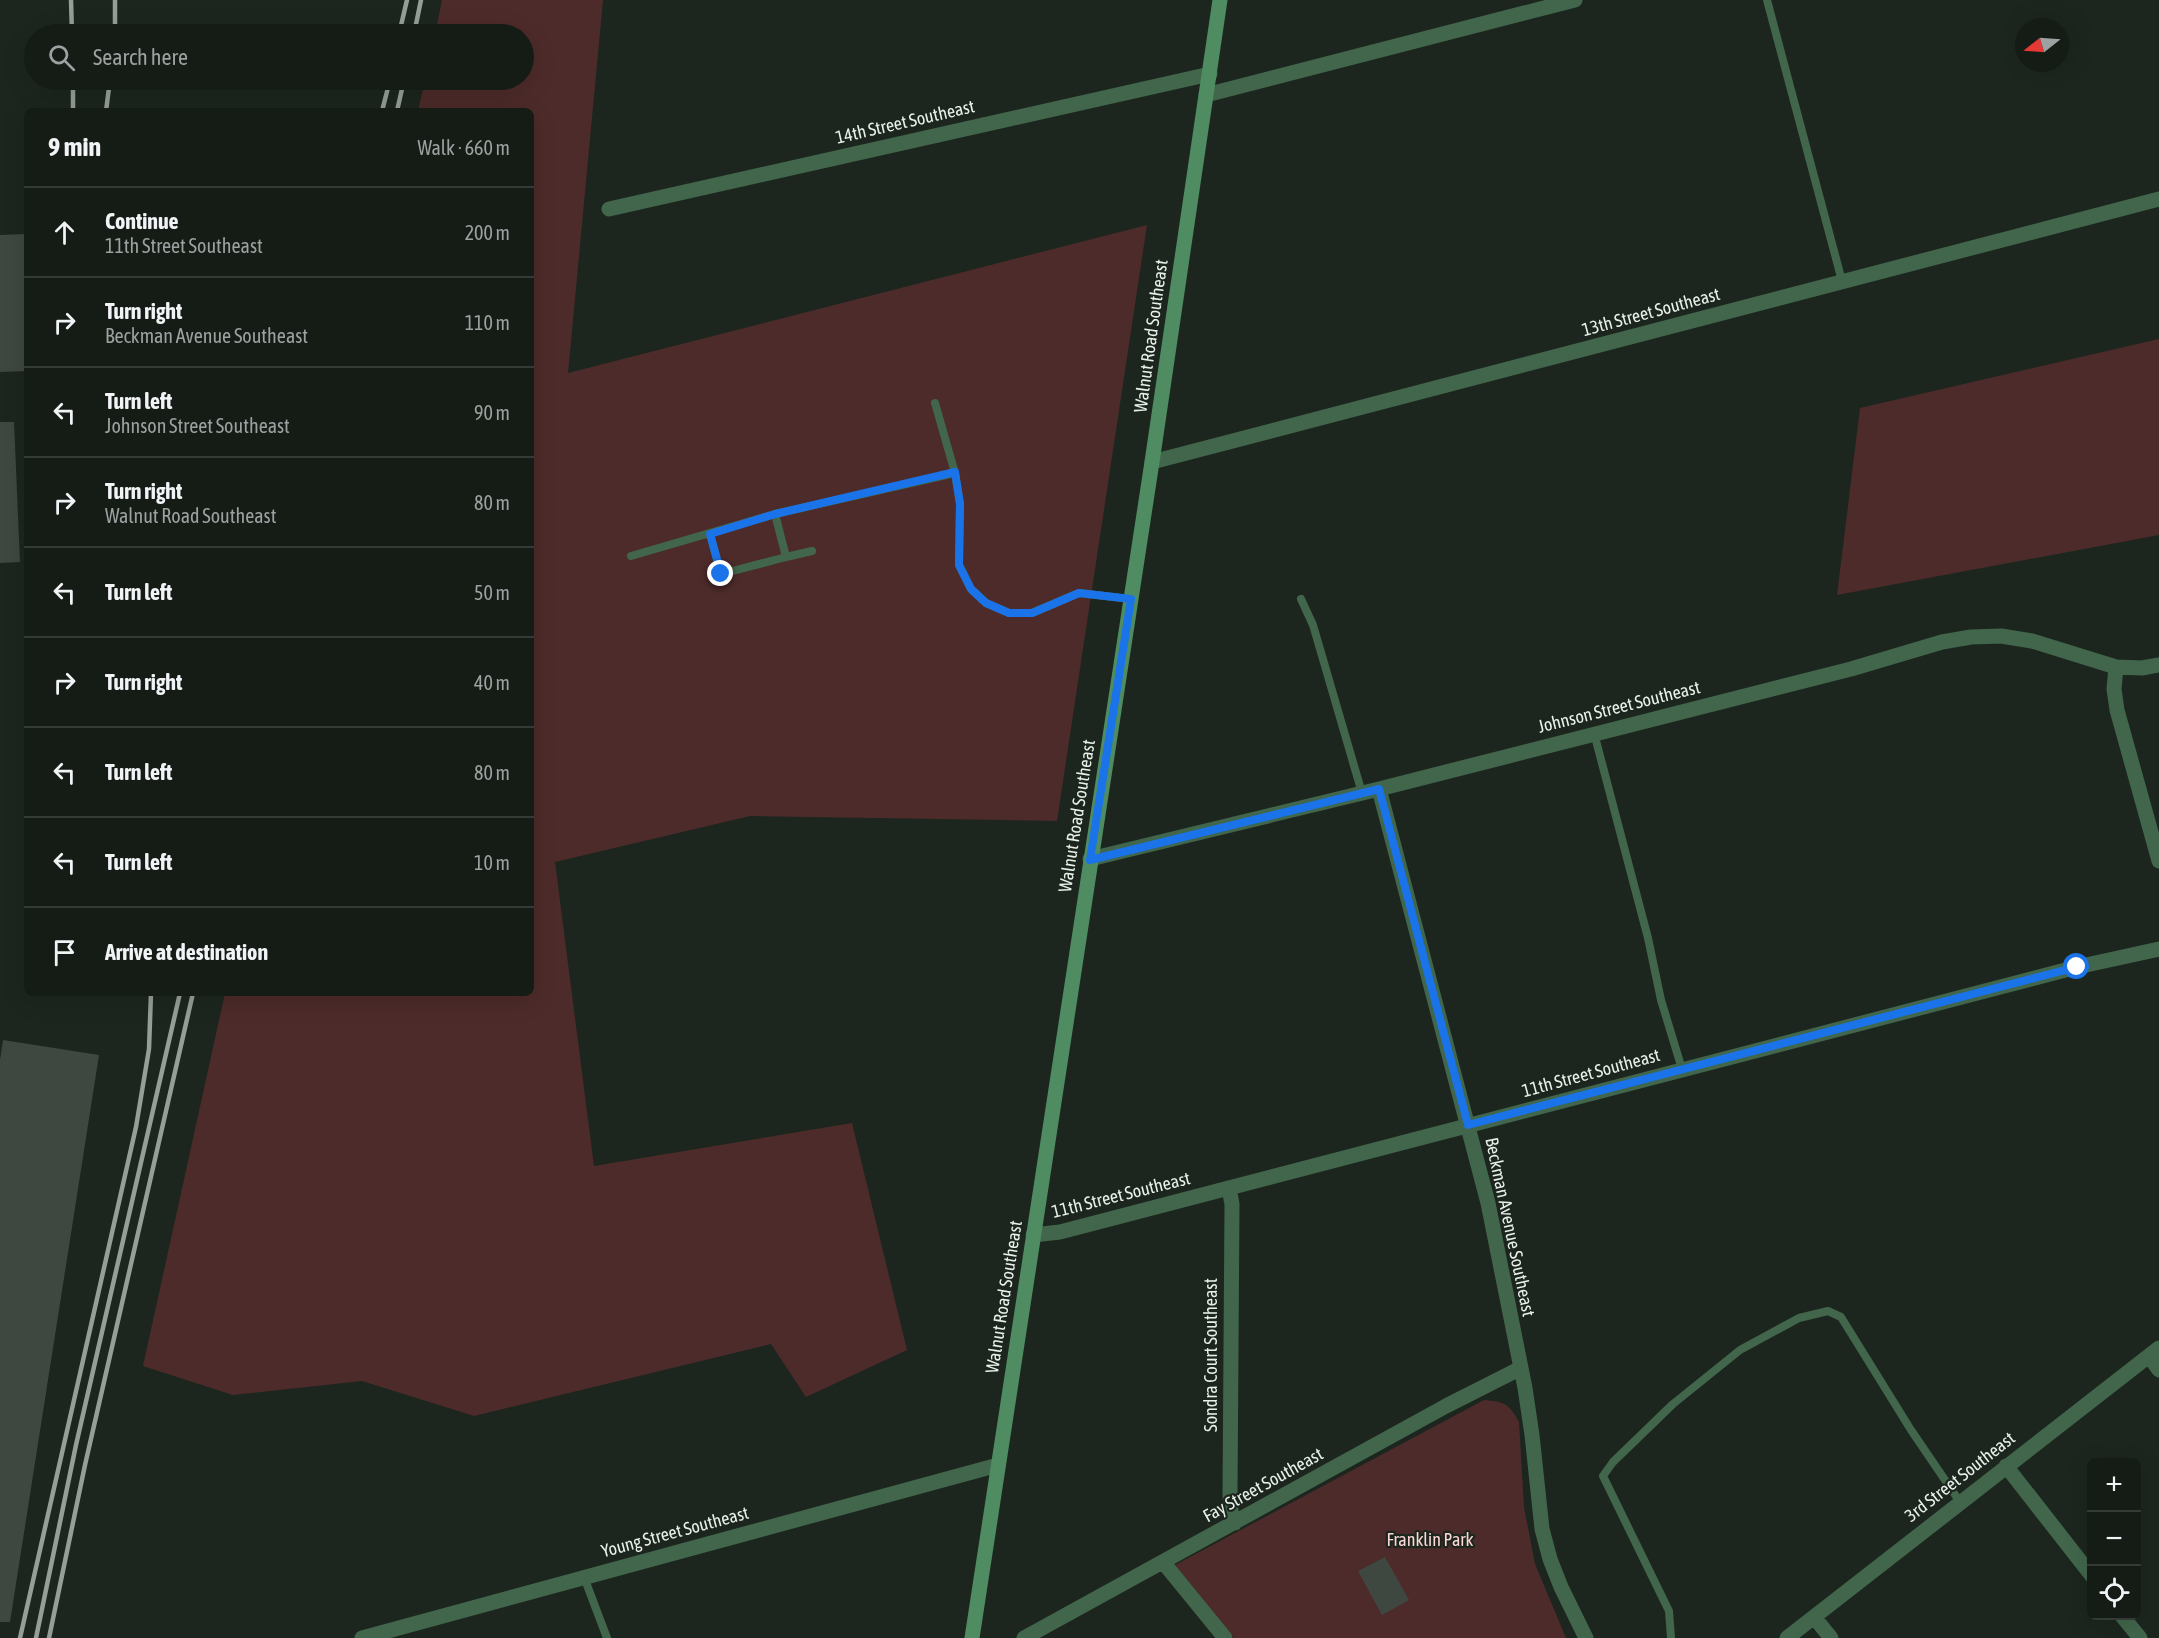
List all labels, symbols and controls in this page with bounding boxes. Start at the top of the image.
north arrow [2015,18,2069,72]
search box [24,24,534,90]
icon: search [45,41,78,74]
text: Search here [93,44,188,70]
street label: 14th Street Southeast [833,95,976,148]
text: 9 min [48,132,101,162]
text: Walk · 660 m [418,136,510,159]
text: Continue [105,208,179,234]
icon: ahead [48,216,81,249]
text: 200 m [465,221,510,244]
text: 11th Street Southeast [105,234,263,257]
street label: Walnut Road Southeast [1129,258,1172,414]
street label: 13th Street Southeast [1580,283,1722,340]
text: Turn right [105,298,182,324]
icon: right [48,306,81,339]
text: 110 m [465,311,510,334]
text: Beckman Avenue Southeast [105,324,308,347]
text: Turn left [105,388,172,414]
icon: left [48,396,81,429]
text: 90 m [474,401,510,424]
text: Johnson Street Southeast [105,414,290,437]
text: Turn right [105,478,182,504]
icon: right [48,486,81,519]
text: 80 m [474,491,510,514]
text: Walnut Road Southeast [105,504,276,527]
route end [707,560,733,586]
icon: left [48,576,81,609]
text: Turn left [105,579,172,605]
text: 50 m [474,581,510,604]
icon: right [48,666,81,699]
text: Turn right [105,669,182,695]
text: 40 m [474,671,510,694]
street label: Johnson Street Southeast [1536,676,1702,737]
street label: Walnut Road Southeast [1054,738,1099,894]
icon: left [48,756,81,789]
text: Turn left [105,759,172,785]
text: 80 m [474,761,510,784]
icon: left [48,846,81,879]
text: Turn left [105,849,172,875]
text: 10 m [474,851,510,874]
icon: arrive [48,936,81,969]
text: Arrive at destination [105,939,268,965]
route start [2063,953,2089,979]
street label: 11th Street Southeast [1520,1044,1662,1101]
street label: Beckman Avenue Southeast [1481,1135,1540,1318]
street label: 11th Street Southeast [1049,1167,1192,1222]
street label: Walnut Road Southeast [981,1219,1026,1375]
street label: Sondra Court Southeast [1200,1278,1221,1432]
street label: 3rd Street Southeast [1901,1427,2019,1526]
street label: Fay Street Southeast [1199,1443,1326,1526]
map controls [2087,1458,2141,1620]
button: + [2087,1458,2141,1512]
street label: Young Street Southeast [599,1502,751,1561]
button: − [2087,1512,2141,1566]
park label: Franklin Park [1386,1529,1474,1550]
button: locate [2087,1566,2141,1620]

